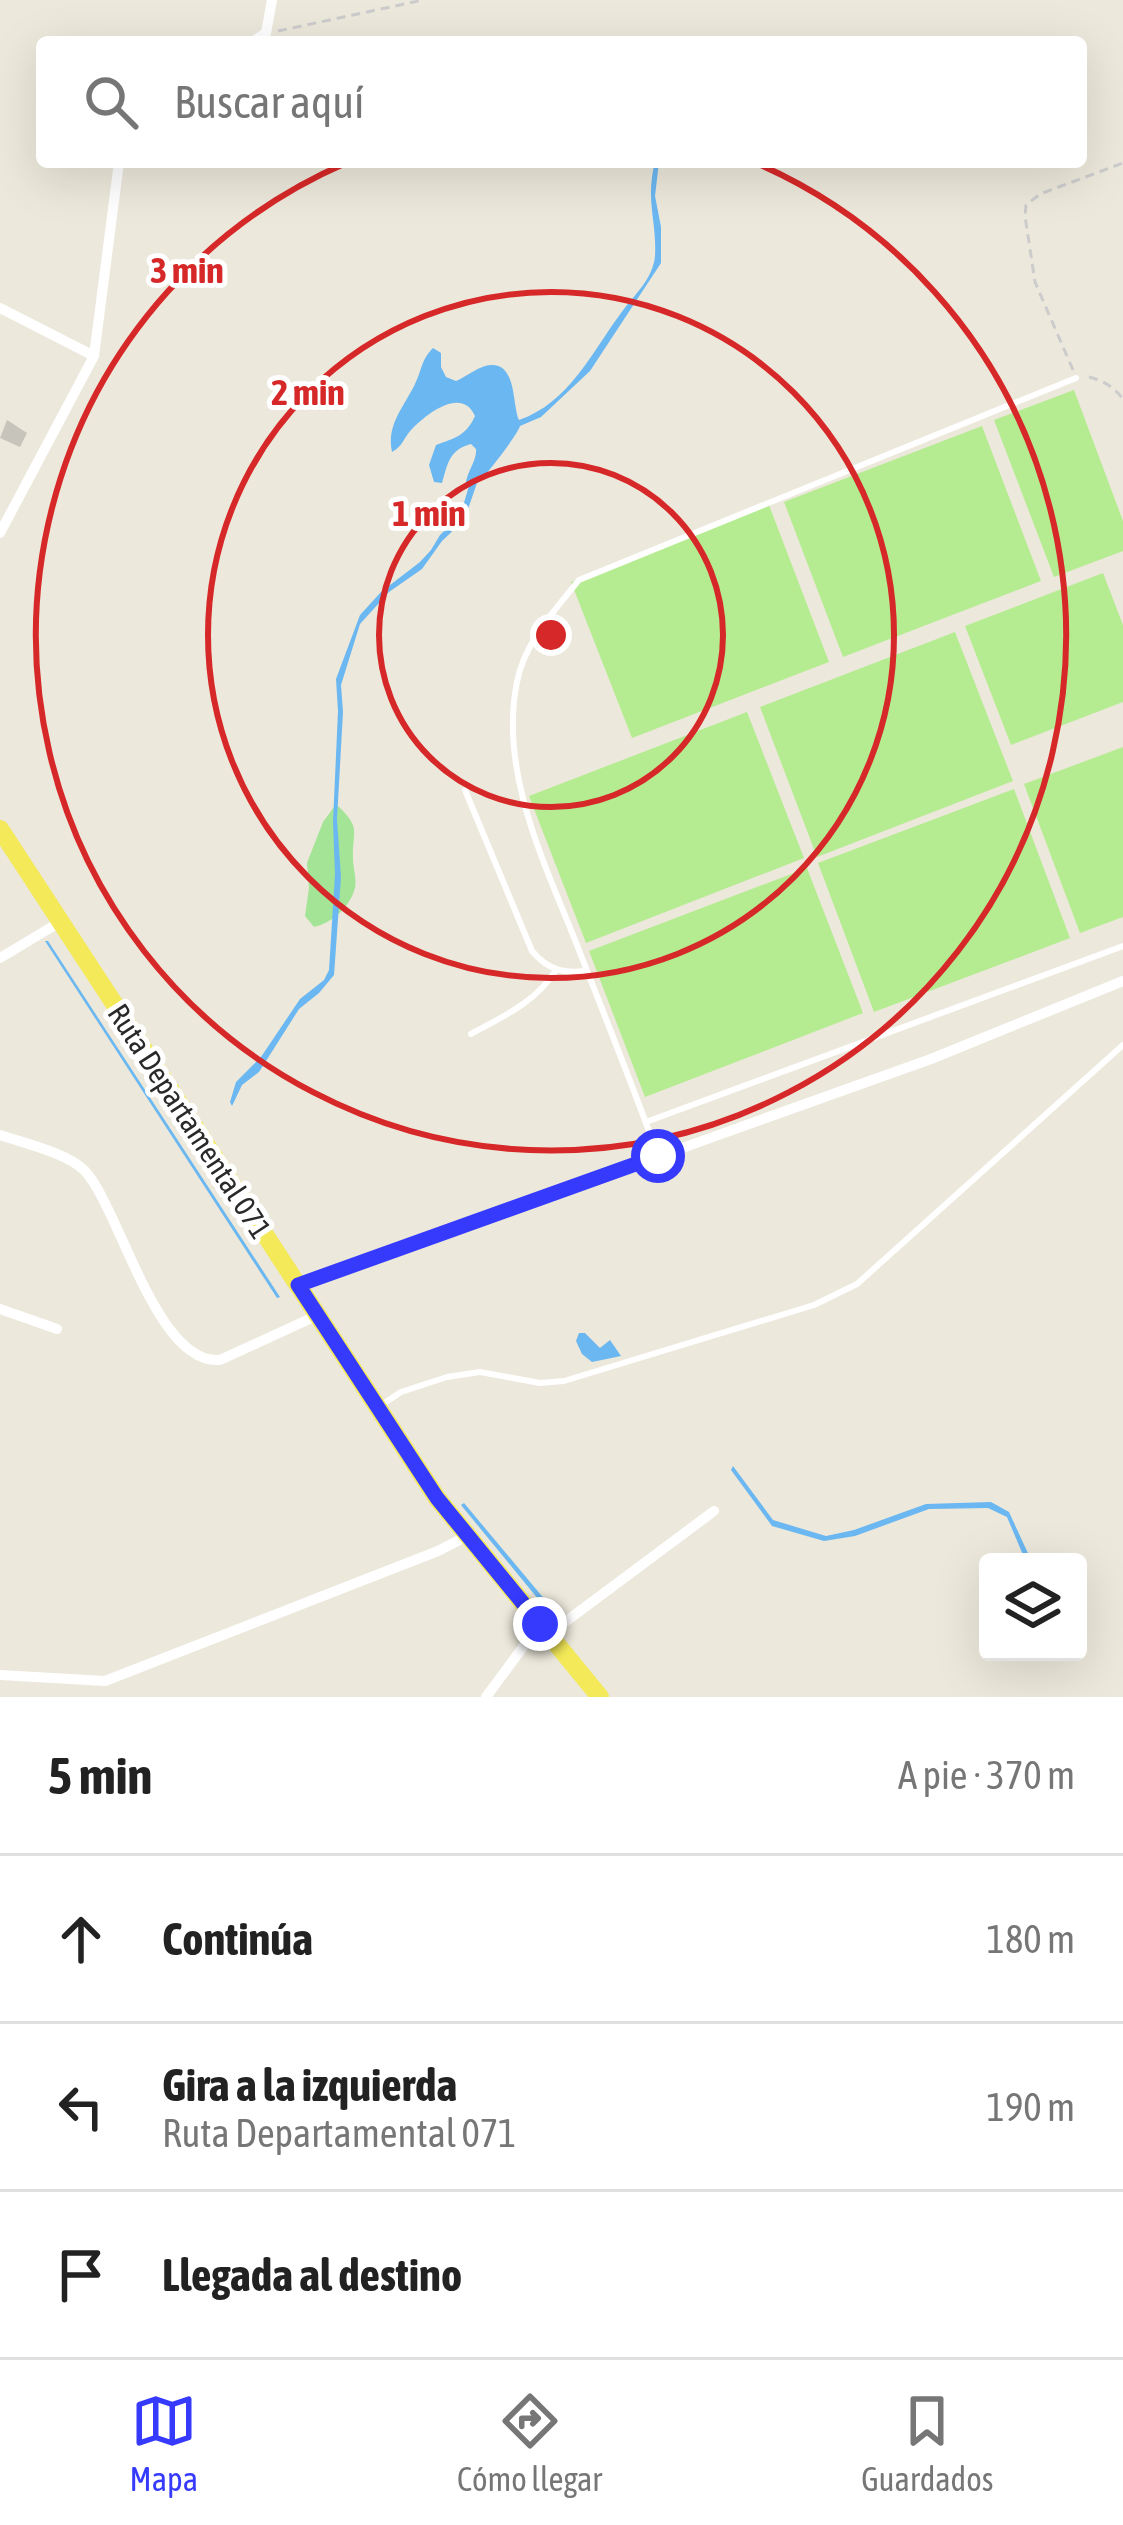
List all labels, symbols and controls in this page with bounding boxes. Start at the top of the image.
search box [36,36,1087,168]
icon: search [78,69,144,135]
text: Buscar aquí [174,76,364,128]
text: 3 min [150,249,224,291]
text: 2 min [271,371,345,413]
text: 1 min [392,492,466,534]
centre of rings [530,614,572,656]
street label: Ruta Departamental 071 [101,997,279,1245]
route start [631,1129,685,1183]
map controls [979,1553,1087,1661]
button: layers [979,1553,1087,1661]
route end [513,1597,567,1651]
text: 5 min [48,1746,152,1805]
text: A pie · 370 m [898,1753,1075,1797]
icon: ahead [48,1906,114,1972]
text: Continúa [162,1913,313,1965]
text: 180 m [987,1917,1075,1961]
text: Gira a la izquierda [162,2059,457,2111]
icon: left [48,2074,114,2140]
text: 190 m [987,2085,1075,2129]
text: Ruta Departamental 071 [162,2111,516,2155]
icon: arrive [48,2242,114,2308]
text: Llegada al destino [162,2249,462,2301]
tab: Mapa [130,2388,198,2498]
tab: Cómo llegar [457,2388,602,2498]
tab: Guardados [861,2388,993,2498]

